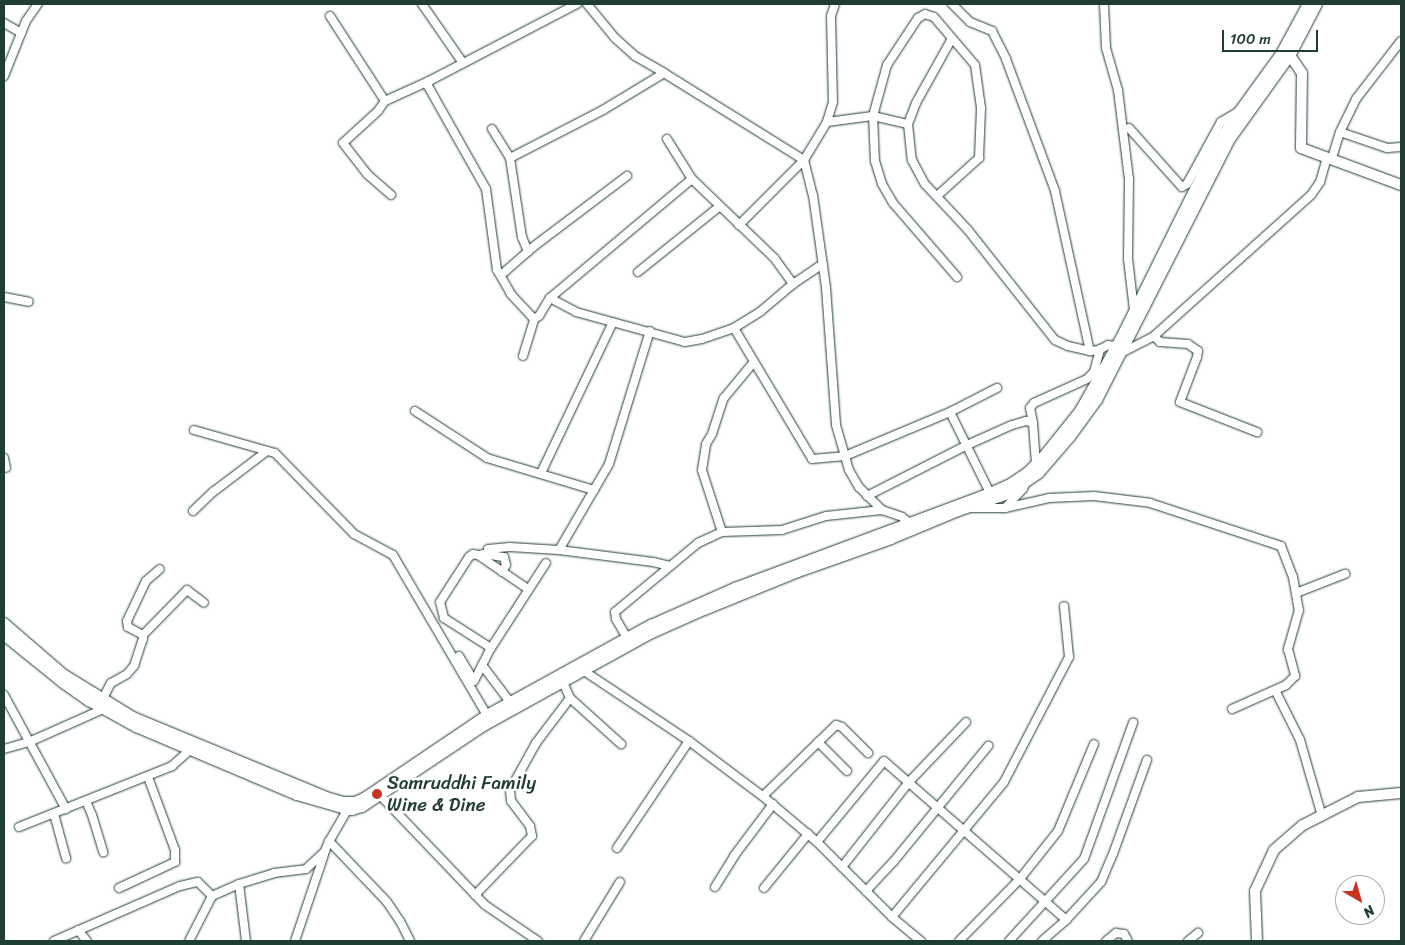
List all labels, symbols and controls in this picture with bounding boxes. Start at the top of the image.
scale bar [1225,20,1321,52]
text: 100 m [1230,26,1271,52]
place label: Samruddhi Family Wine & Dine [387,772,536,816]
marker: Samruddhi Family Wine & Dine [371,788,383,800]
north arrow [1335,875,1385,925]
text: N [1357,899,1380,924]

